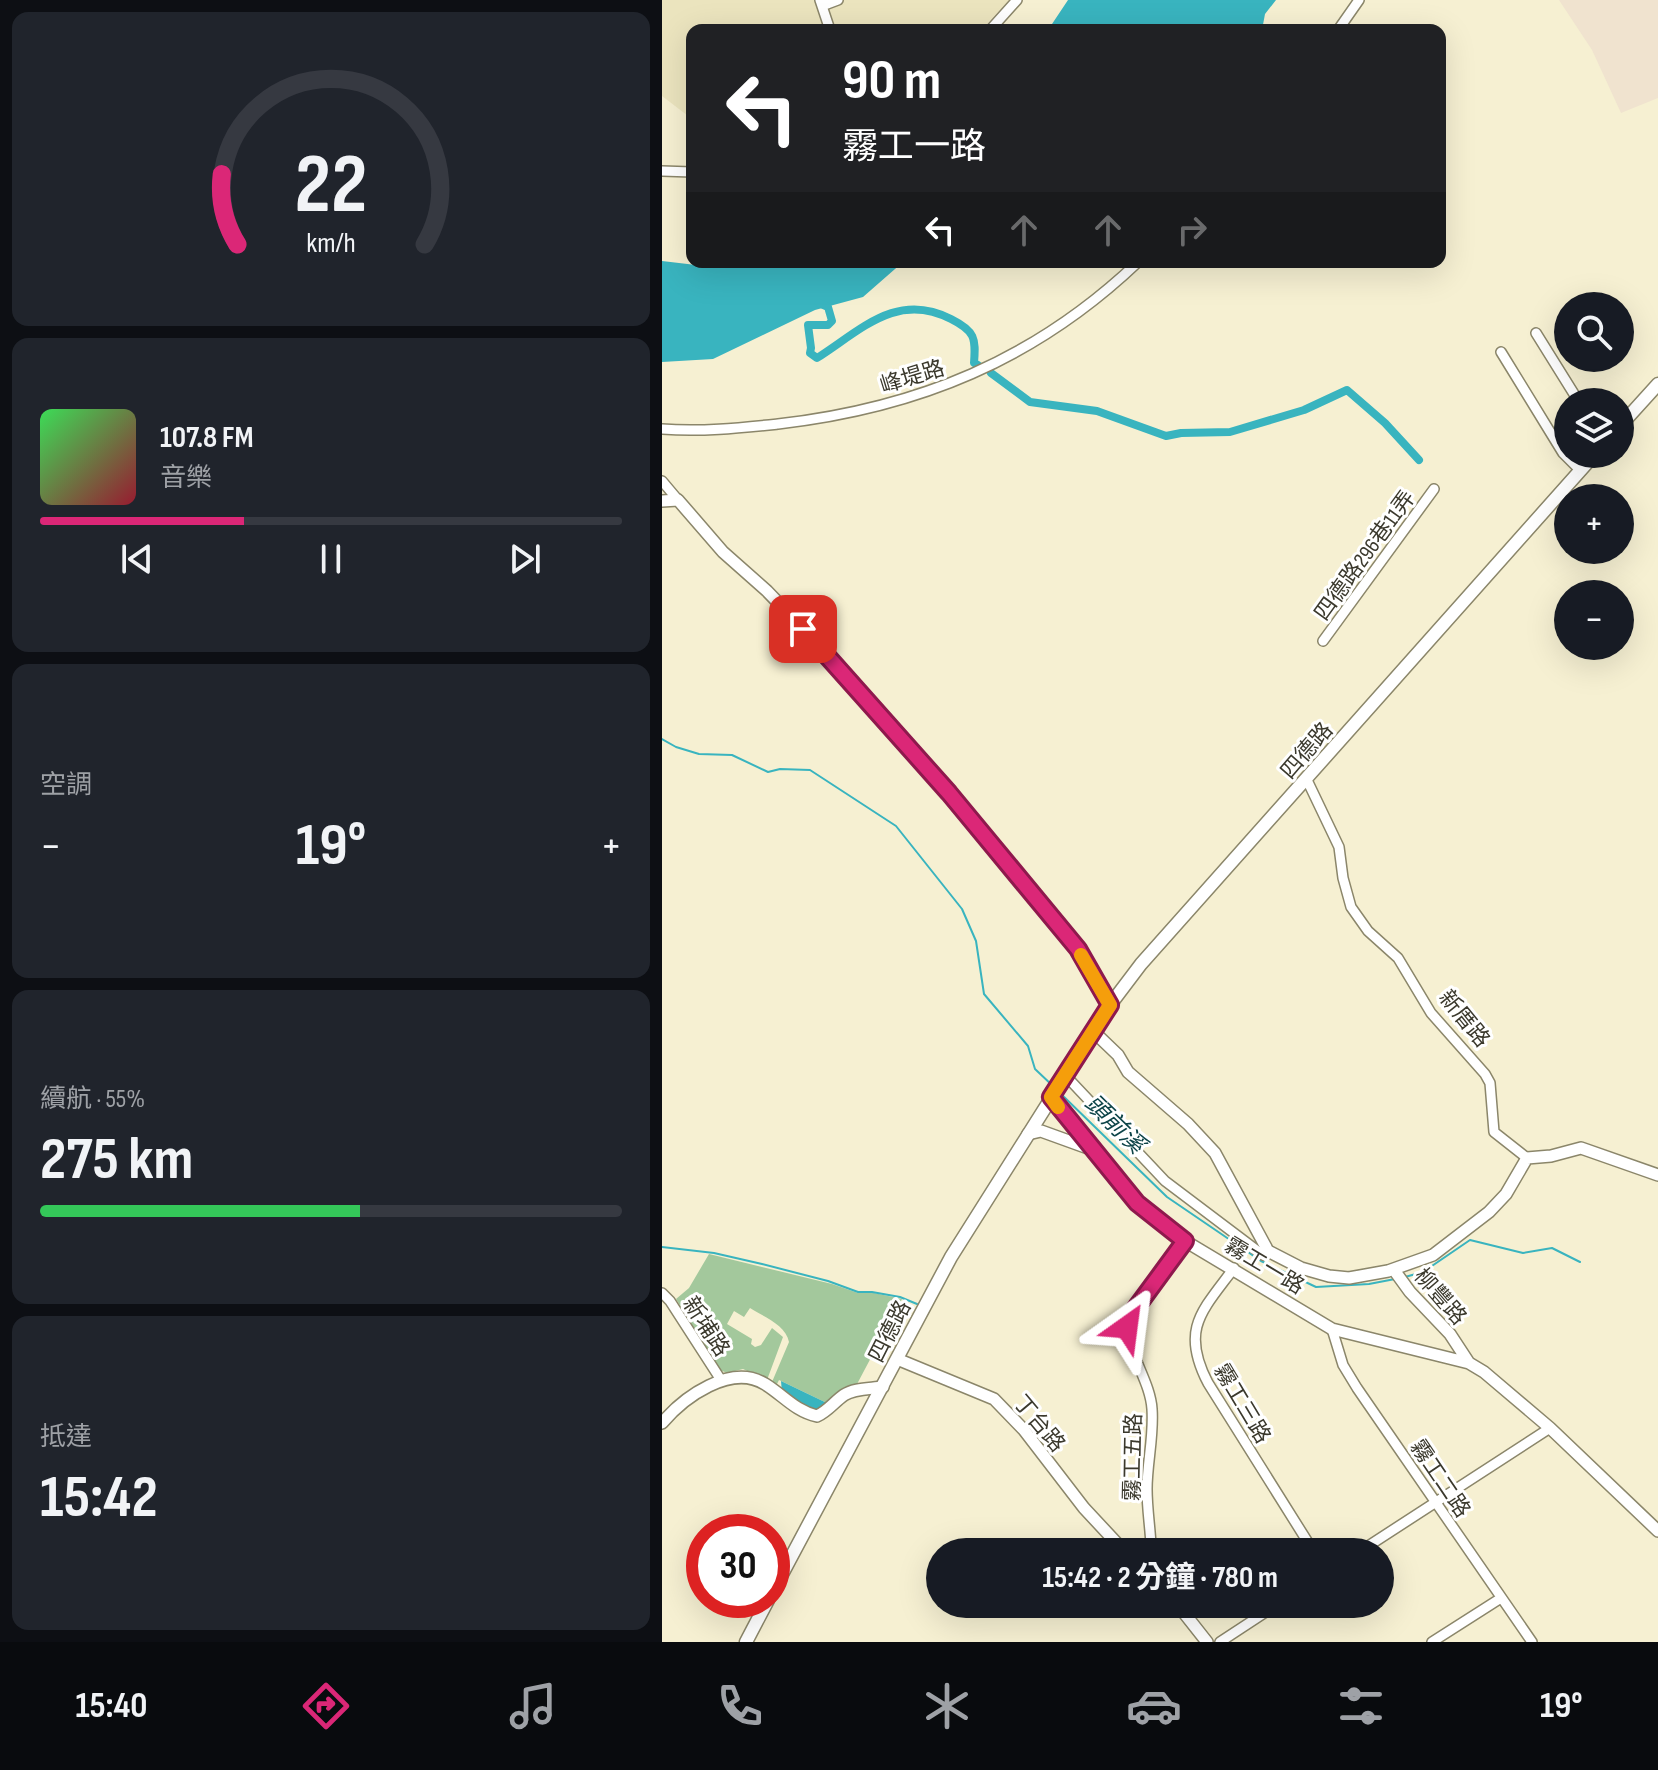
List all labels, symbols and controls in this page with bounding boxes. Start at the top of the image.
text: 90 m [842,48,941,115]
icon: left [710,56,814,160]
text: 霧工一路 [842,126,986,169]
text: 22 [295,136,367,236]
icon: left [918,208,962,252]
icon: ahead [1002,208,1046,252]
icon: ahead [1086,208,1130,252]
icon: right [1170,208,1214,252]
text: km/h [306,226,356,261]
map controls [1554,292,1634,660]
button: search [1554,292,1634,372]
street label: 峰堤路 [877,355,948,400]
button: layers [1554,388,1634,468]
text: 107.8 FM [160,420,253,456]
text: 音樂 [160,463,212,494]
button: + [1554,484,1634,564]
street label: 四德路296巷11弄 [1309,486,1421,626]
icon: previous [115,537,159,581]
icon: pause [309,537,353,581]
icon: next [503,537,547,581]
button: − [1554,580,1634,660]
pin [769,595,837,663]
icon: arrive [781,607,825,651]
street label: 四德路 [1275,717,1339,785]
text: 空調 [40,770,92,801]
text: 19° [296,810,366,882]
text: − [40,820,62,873]
text: + [600,820,622,873]
street label: 新厝路 [1433,985,1495,1053]
text: 續航 · 55% [40,1084,145,1115]
water label: 頭前溪 [1079,1089,1153,1162]
text: 275 km [40,1124,193,1196]
street label: 霧工一路 [1220,1232,1309,1301]
street label: 柳豐路 [1408,1263,1472,1331]
position arrow [1085,1285,1169,1369]
street label: 新埔路 [676,1292,735,1362]
street label: 四德路 [863,1296,917,1367]
street label: 霧工三路 [1207,1359,1276,1448]
street label: 丁台路 [1007,1390,1070,1458]
street label: 霧工五路 [1119,1413,1148,1501]
text: 抵達 [40,1422,92,1453]
street label: 霧工二路 [1404,1435,1476,1523]
text: 15:42 [40,1462,158,1534]
speed limit sign: 30 [686,1514,790,1618]
text: 15:42 · 2 分鐘 · 780 m [1042,1560,1278,1596]
icon: directions [298,1678,354,1734]
icon: music [505,1678,561,1734]
icon: phone [712,1678,768,1734]
icon: climate [919,1678,975,1734]
icon: car [1126,1678,1182,1734]
icon: filters [1333,1678,1389,1734]
text: 15:40 [75,1685,147,1728]
text: 19° [1540,1685,1583,1728]

